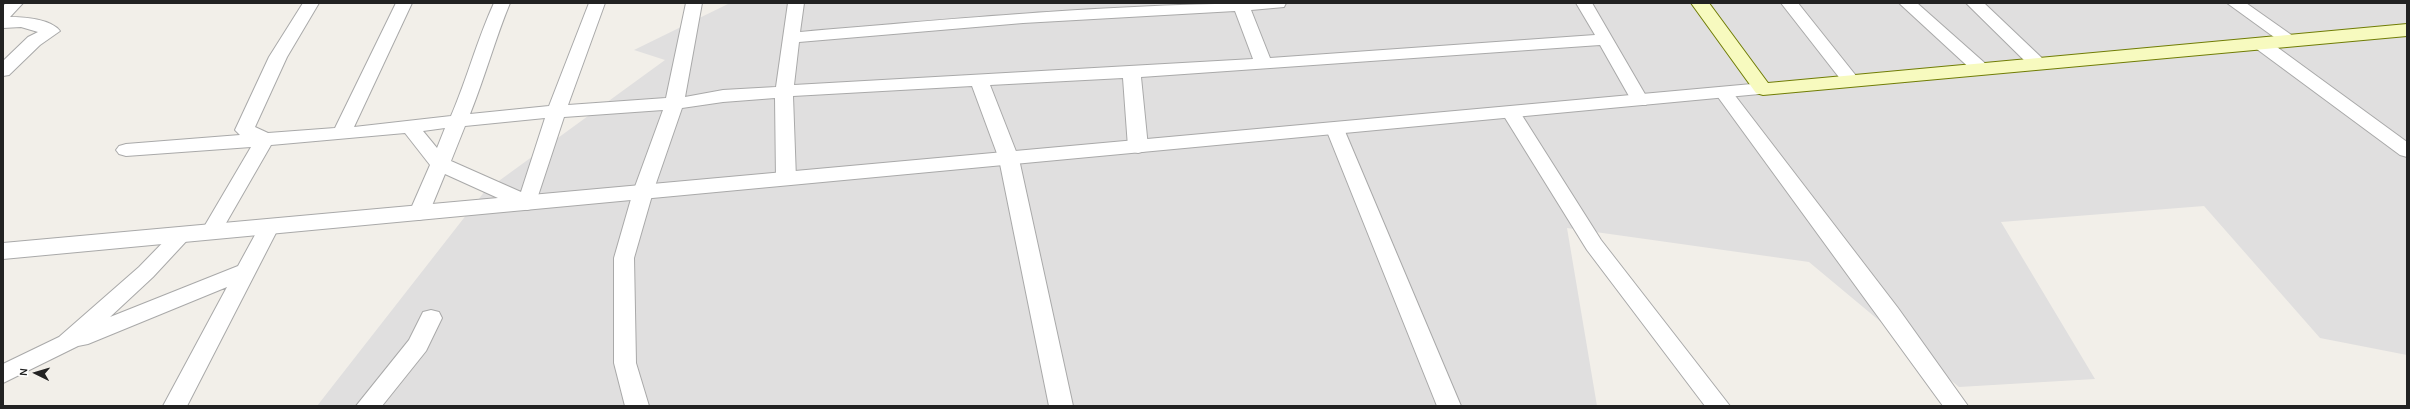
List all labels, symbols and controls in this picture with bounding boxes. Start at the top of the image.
north arrow [16,353,56,393]
text: N [17,367,30,376]

